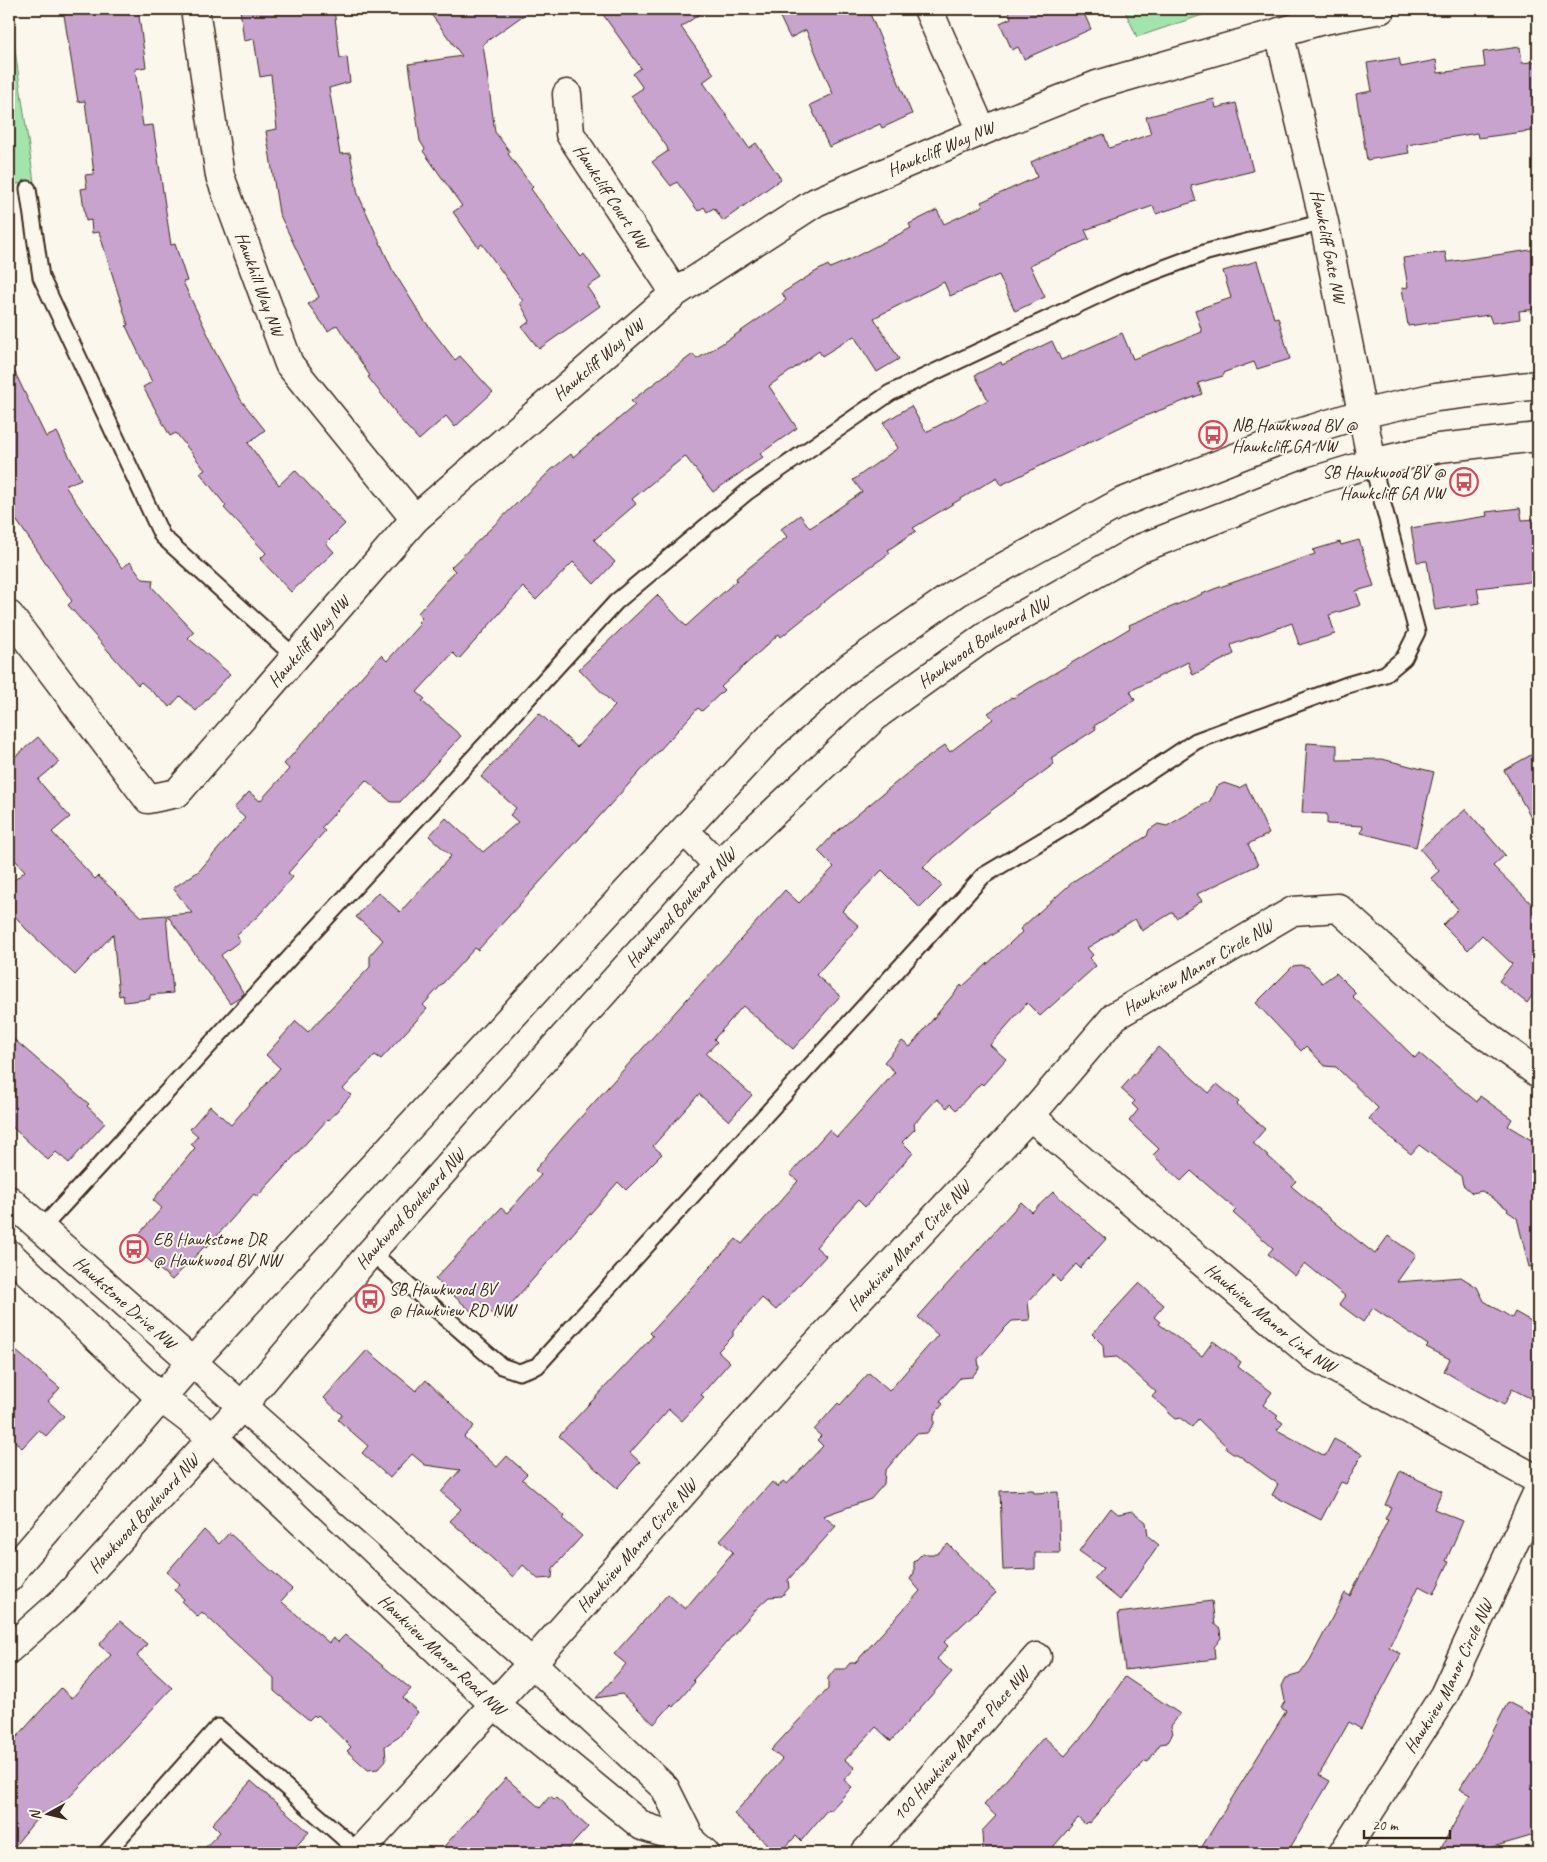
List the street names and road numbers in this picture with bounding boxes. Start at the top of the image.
street label: Hawkcliff Way NW [884,116,999,181]
street label: Hawkcliff Court NW [569,140,655,255]
street label: Hawkcliff Gate NW [1306,187,1351,307]
street label: Hawkhill Way NW [230,229,290,341]
street label: Hawkcliff Way NW [548,313,650,405]
street label: Hawkcliff Way NW [263,590,356,692]
street label: Hawkwood Boulevard NW [913,590,1056,693]
street label: Hawkwood Boulevard NW [621,842,742,972]
street label: Hawkview Manor Circle NW [1119,913,1279,1020]
street label: Hawkwood Boulevard NW [350,1143,471,1274]
street label: Hawkview Manor Circle NW [842,1174,976,1315]
street label: Hawkstone Drive NW [69,1251,183,1355]
street label: Hawkview Manor Link NW [1201,1258,1342,1379]
street label: Hawkwood Boulevard NW [83,1448,205,1578]
street label: Hawkview Manor Circle NW [572,1473,703,1616]
street label: Hawkview Manor Road NW [374,1589,512,1722]
street label: Hawkview Manor Circle NW [1399,1594,1498,1757]
street label: 100 Hawkview Manor Place NW [888,1661,1036,1825]

